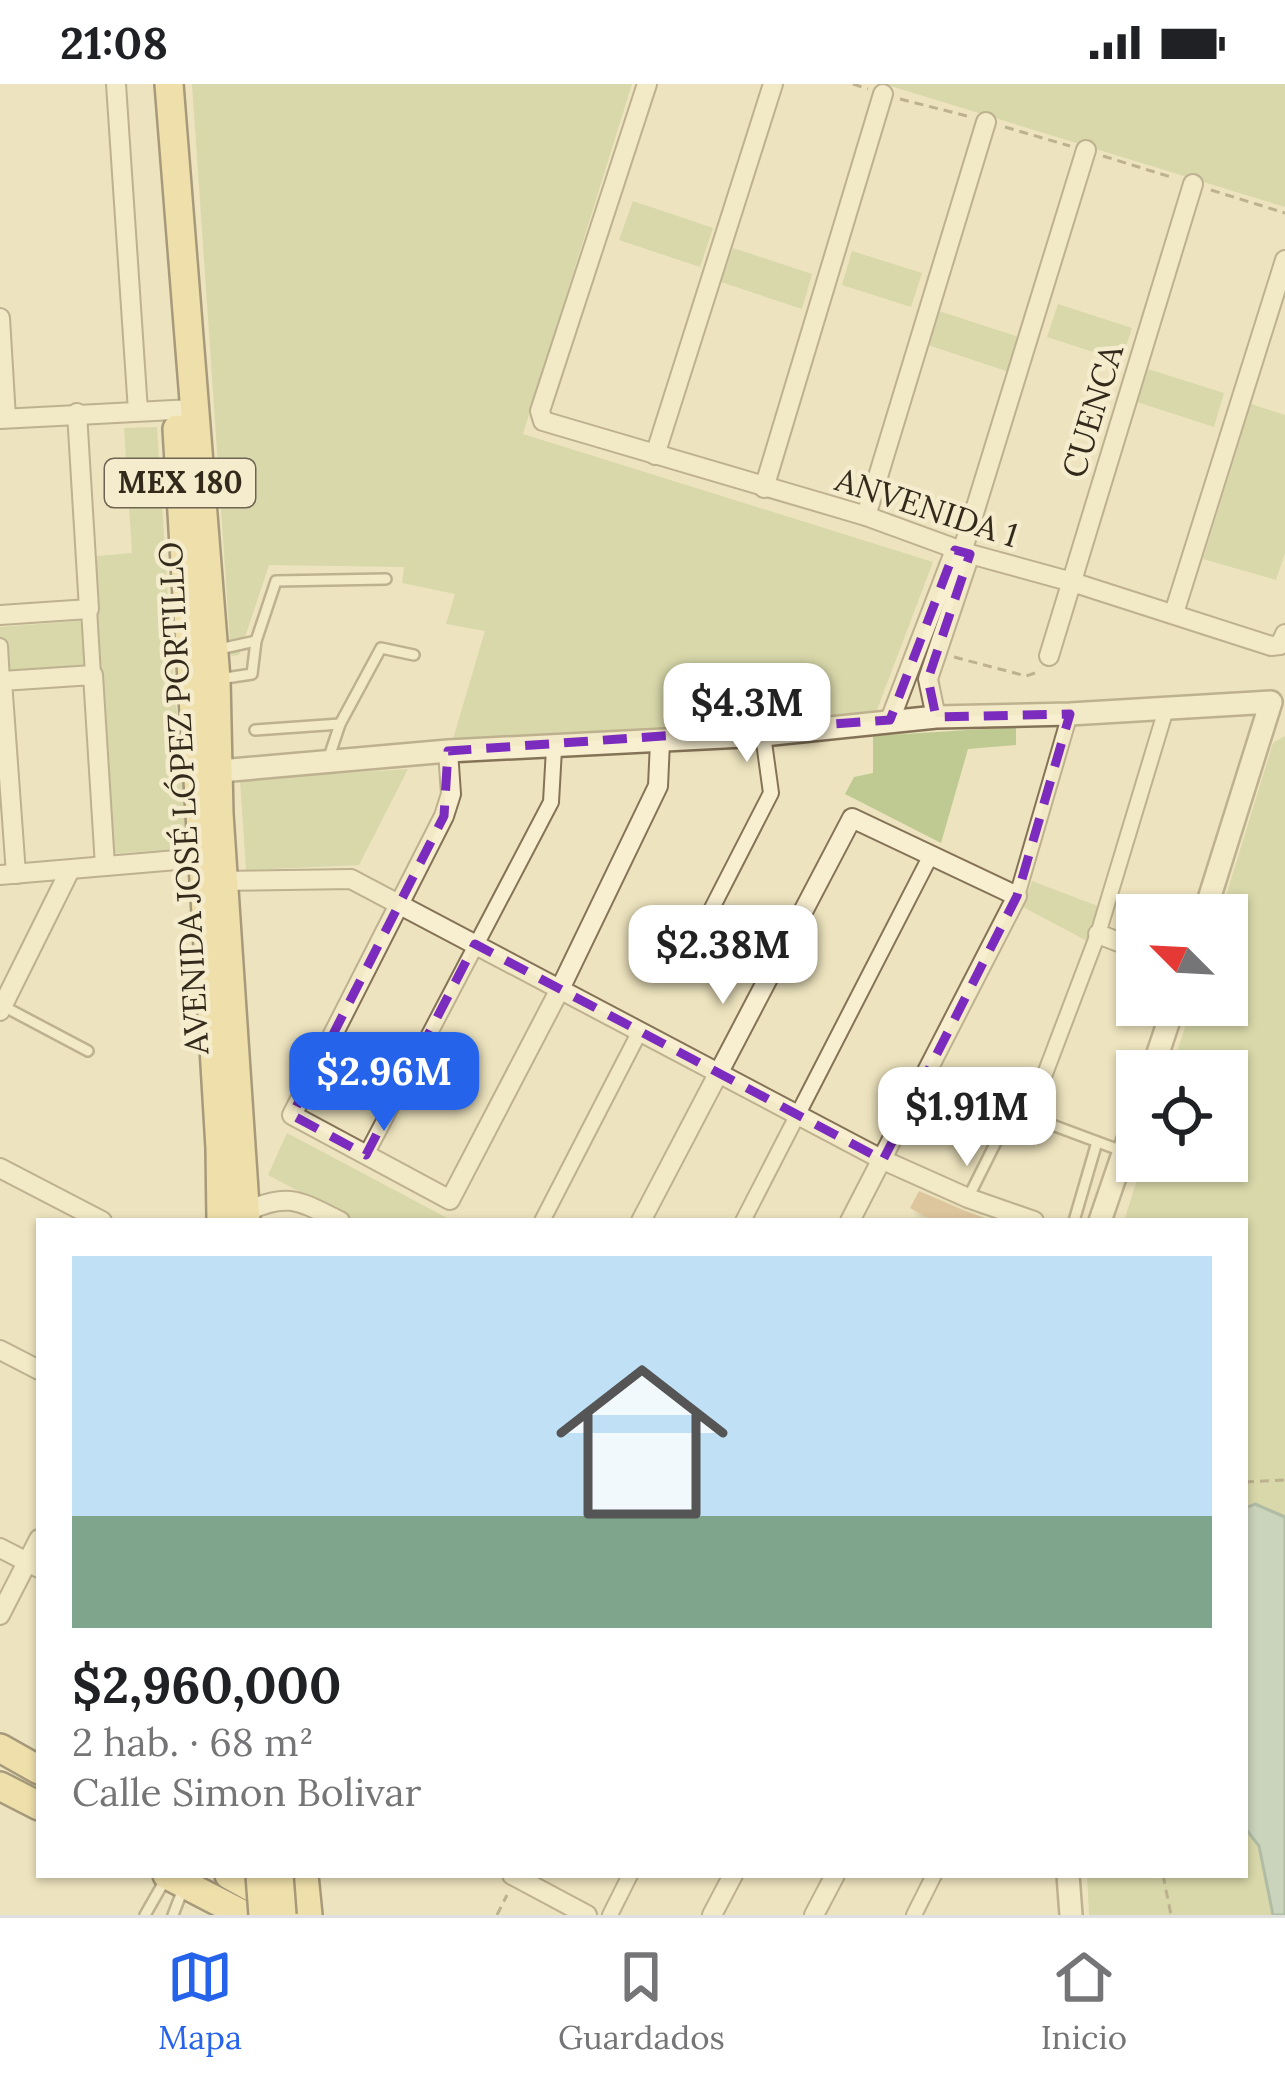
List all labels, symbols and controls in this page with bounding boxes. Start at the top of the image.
text: 21:08 [60,14,168,71]
street label: CUENCA [1052,338,1132,483]
street label: ANVENIDA 1 [829,457,1024,556]
road number: MEX 180 [105,459,255,507]
street label: AVENIDA JOSÉ LÓPEZ PORTILLO [149,541,217,1056]
pin: $4.3M [663,663,831,765]
text: $4.3M [690,677,804,727]
north arrow [1116,894,1248,1026]
map controls [1116,894,1248,1182]
pin: $2.38M [625,905,821,1007]
text: $2.38M [656,919,790,969]
pin: $2.96M [286,1032,482,1134]
text: $2.96M [316,1046,452,1096]
button: locate [1116,1050,1248,1182]
pin: $1.91M [869,1067,1065,1169]
text: $1.91M [905,1081,1029,1131]
icon: home [534,1334,750,1550]
text: $2,960,000 [72,1652,342,1717]
text: 2 hab. · 68 m² [72,1717,314,1767]
text: Calle Simon Bolivar [72,1767,421,1817]
tab: Mapa [158,1944,242,2058]
tab: Guardados [558,1944,725,2058]
tab: Inicio [1041,1944,1127,2058]

